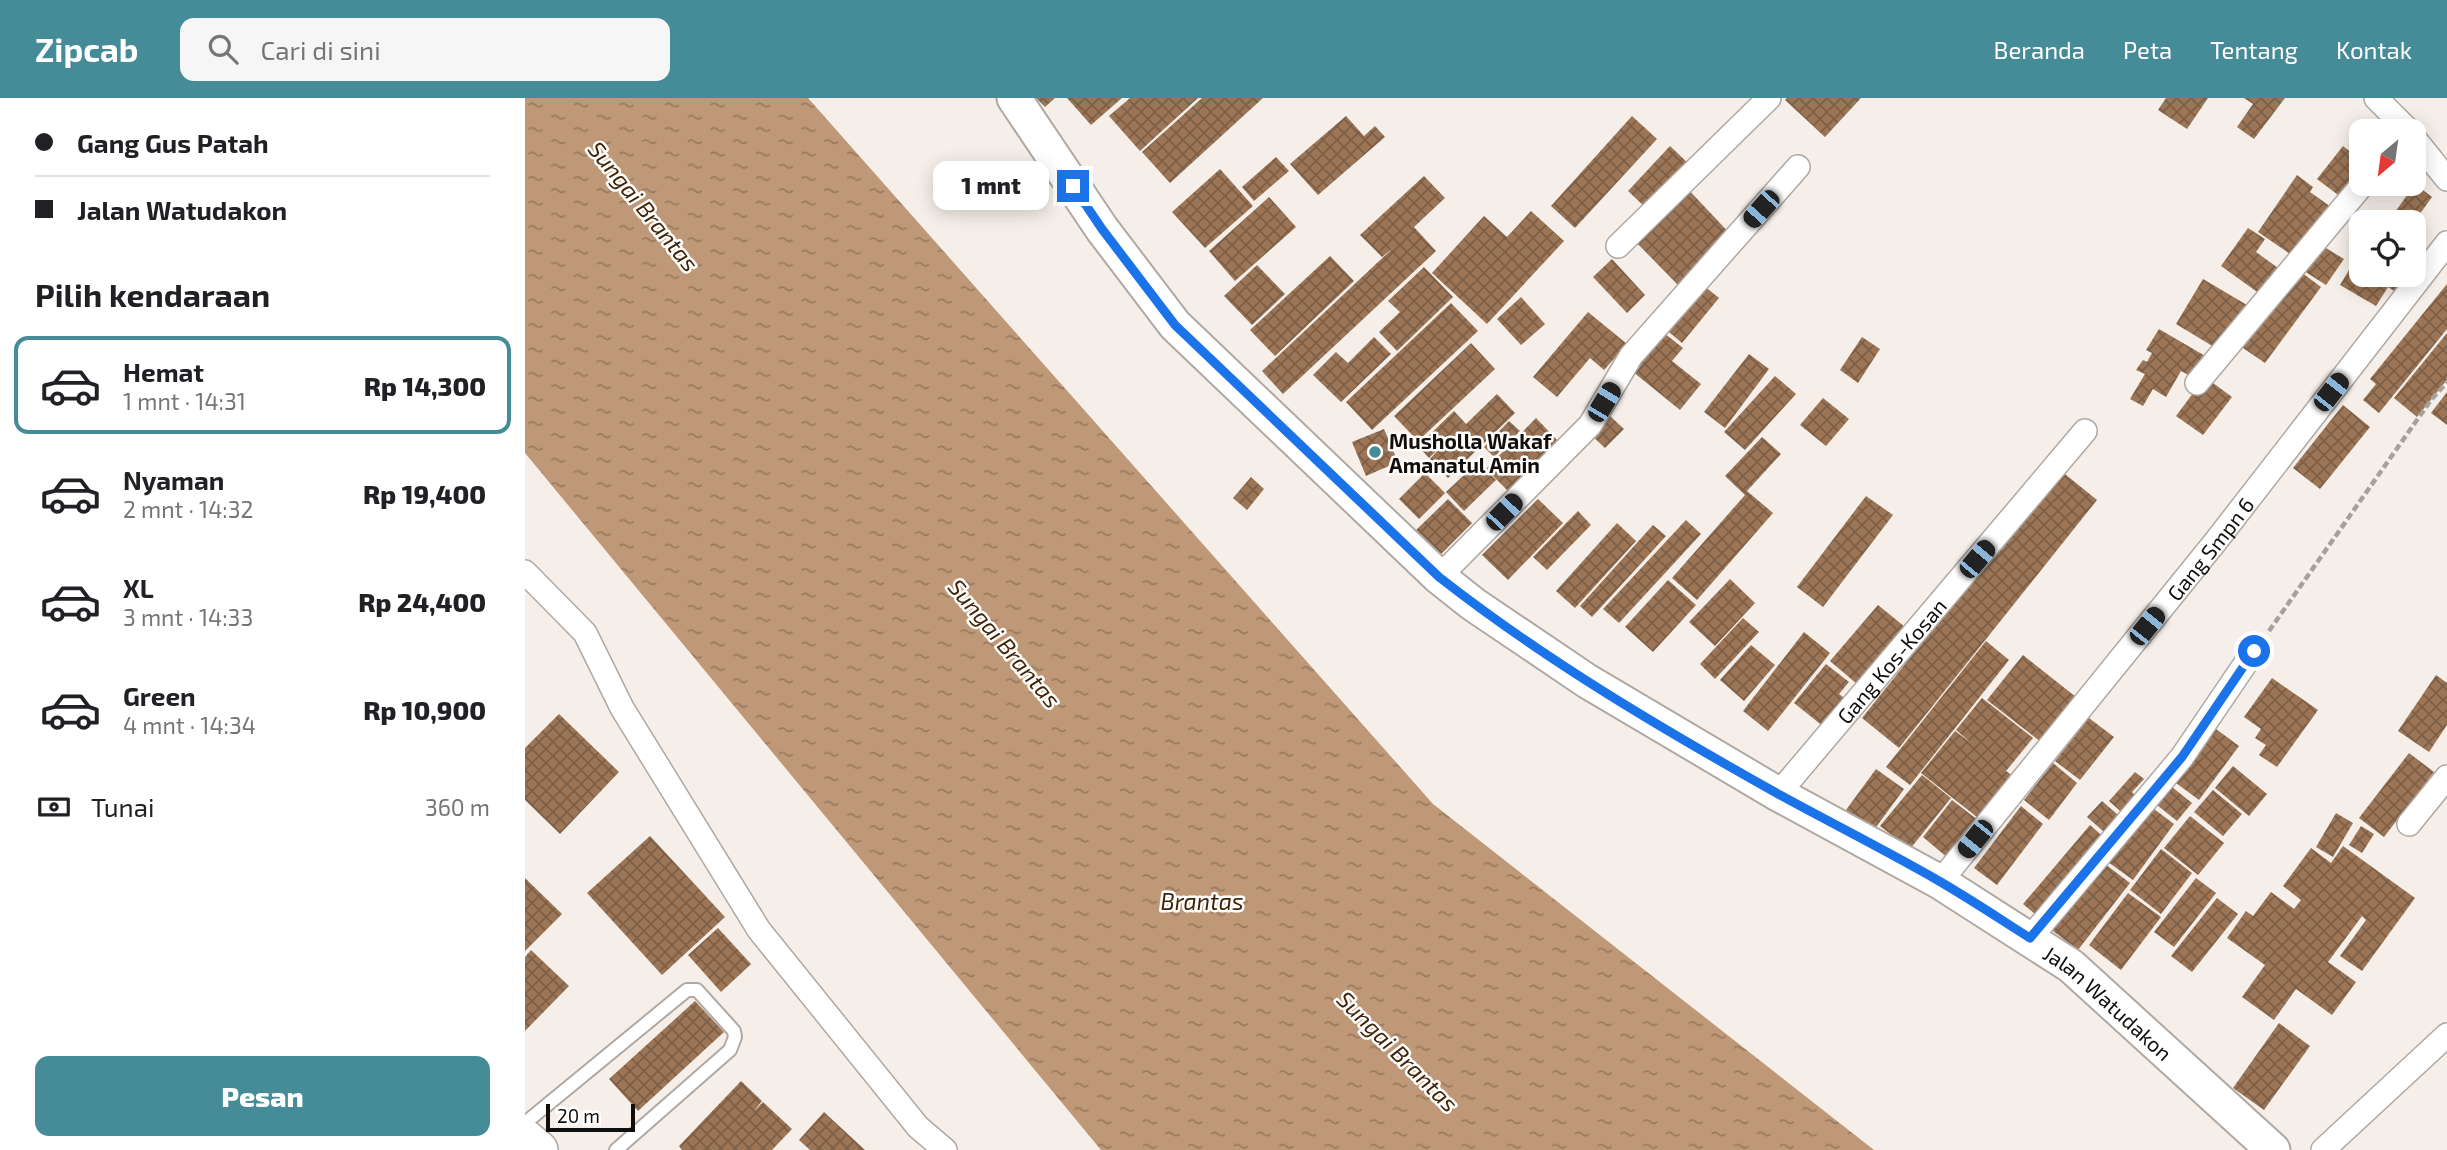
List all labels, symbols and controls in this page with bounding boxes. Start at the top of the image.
search box [180,18,670,81]
text: Zipcab [35,29,138,69]
icon: search [204,30,242,68]
text: Cari di sini [260,34,381,65]
text: Beranda [1994,35,2085,64]
text: Peta [2123,35,2172,64]
text: Tentang [2210,35,2298,64]
text: Kontak [2336,35,2412,64]
north arrow [2349,119,2425,196]
map controls [2349,119,2426,287]
text: Gang Gus Patah [77,127,269,158]
water label: Sungai Brantas [583,135,705,277]
callout: 1 mnt [933,162,1049,210]
route end [1057,170,1089,202]
text: 1 mnt [961,171,1021,199]
car [1740,186,1783,232]
text: Jalan Watudakon [77,194,287,225]
button: locate [2349,210,2426,287]
text: Pilih kendaraan [35,275,270,313]
icon: car [39,354,102,417]
text: Hemat [123,356,204,387]
car [2310,369,2353,415]
text: Rp 14,300 [364,370,486,401]
car [1585,379,1624,425]
text: 1 mnt · 14:31 [123,387,246,415]
place label: Musholla Wakaf Amanatul Amin [1389,428,1552,477]
marker: Musholla Wakaf Amanatul Amin [1367,444,1383,460]
icon: car [39,462,102,525]
text: Nyaman [123,464,224,495]
text: Rp 19,400 [363,478,486,509]
car [1482,490,1527,534]
street label: Gang Smpn 6 [2161,492,2258,605]
text: 2 mnt · 14:32 [123,495,253,523]
car [1956,536,1999,582]
icon: car [39,570,102,633]
text: XL [123,572,154,603]
water label: Sungai Brantas [943,573,1067,713]
text: Rp 24,400 [358,586,486,617]
street label: Gang Kos-Kosan [1831,593,1951,728]
text: 3 mnt · 14:33 [123,603,253,631]
car [2126,603,2169,649]
route start [2238,635,2270,667]
icon: car [39,678,102,741]
text: Green [123,680,196,711]
text: Rp 10,900 [363,694,486,725]
text: 4 mnt · 14:34 [123,711,256,739]
icon: cash [35,788,73,826]
text: Tunai [91,791,154,822]
text: 360 m [425,793,490,821]
car [1954,816,1997,862]
water label: Brantas [1160,887,1244,915]
street label: Jalan Watudakon [2039,940,2178,1065]
water label: Sungai Brantas [1332,985,1464,1117]
button: Pesan [35,1056,490,1136]
scale bar [546,1101,635,1133]
text: 20 m [557,1104,600,1127]

